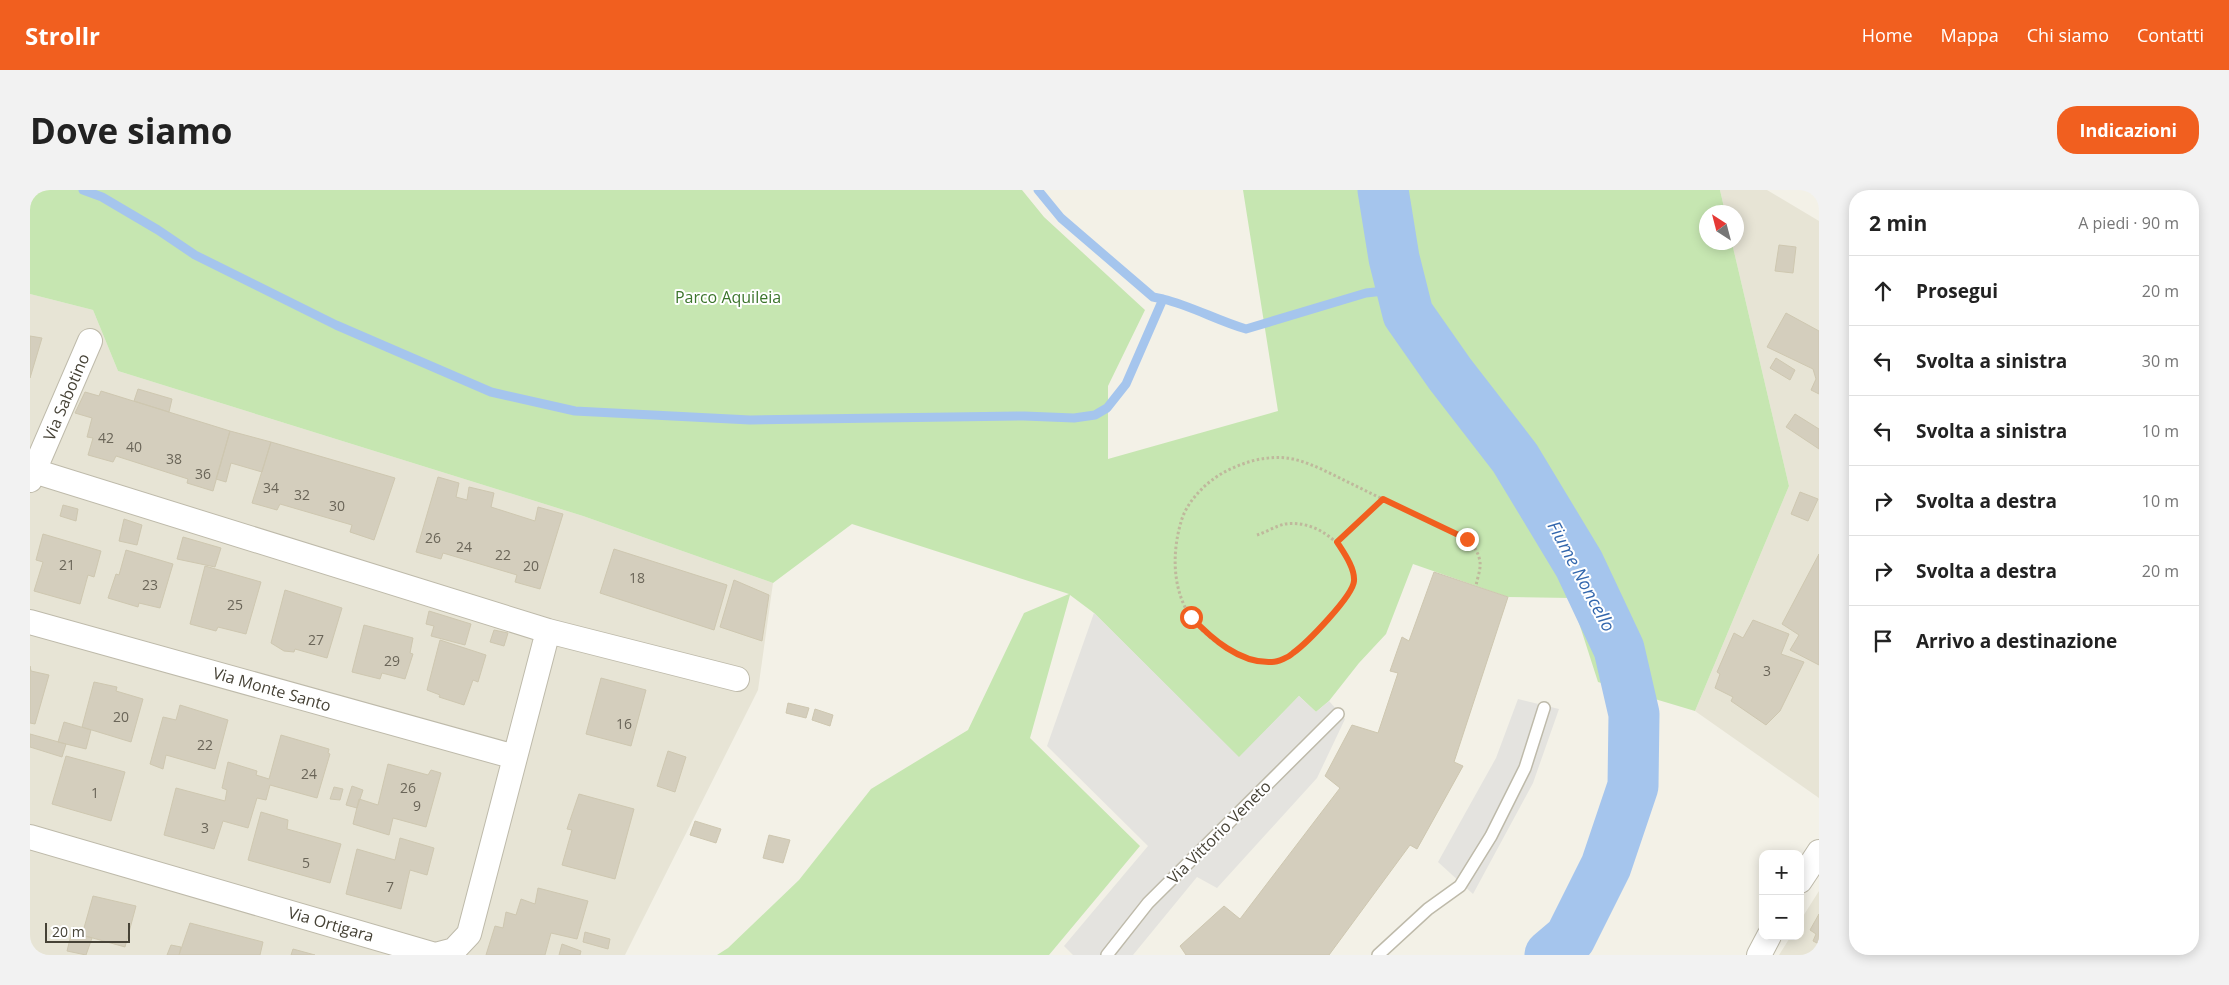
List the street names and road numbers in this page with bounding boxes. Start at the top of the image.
street label: Via Sabotino [38,350,94,444]
street label: Via Monte Santo [210,662,334,716]
street label: Via Vittorio Veneto [1162,775,1276,889]
street label: Via Ortigara [285,901,377,947]

